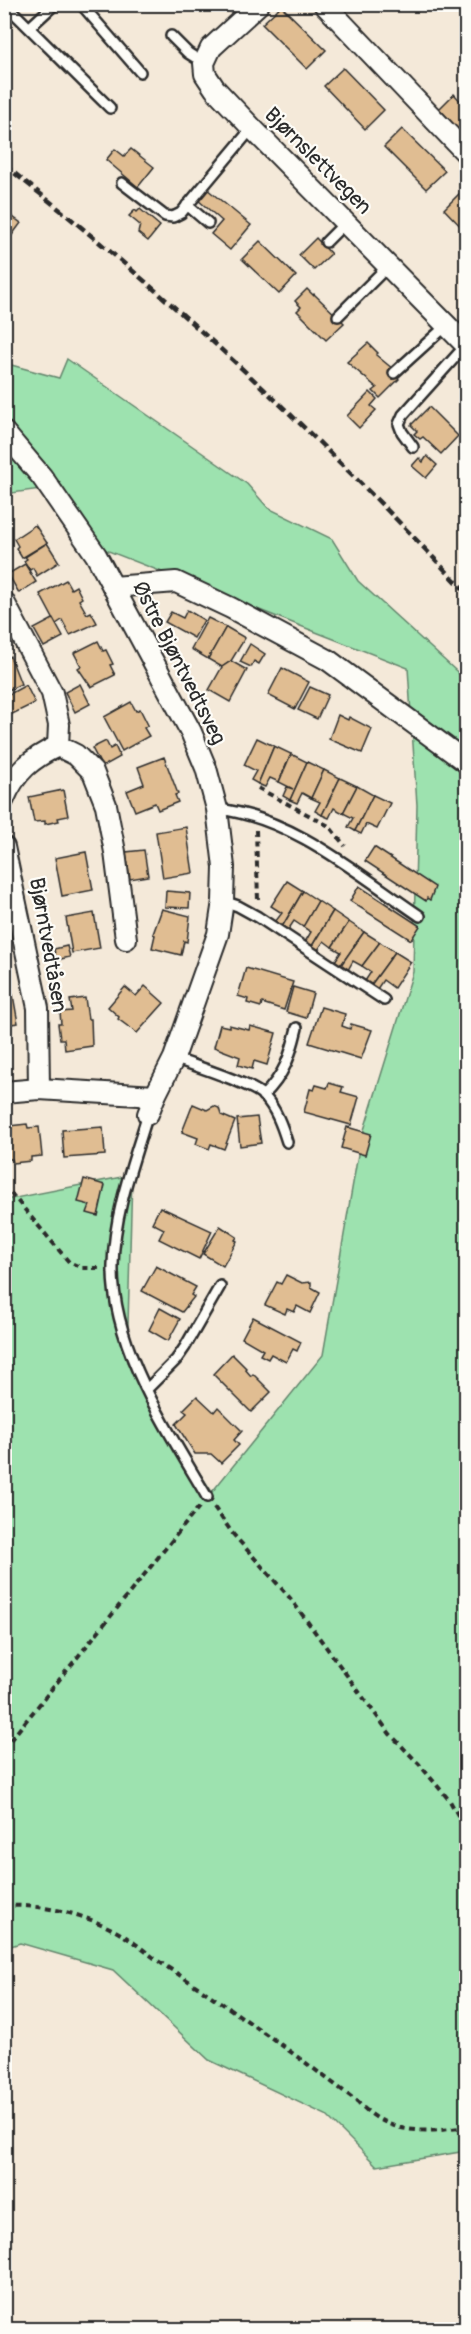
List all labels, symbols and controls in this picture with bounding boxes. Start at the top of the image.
street label: Bjørnslettvegen [259,102,377,220]
street label: Østre Bjøntvedtsveg [126,577,232,749]
street label: Bjørntvedtåsen [23,876,73,1014]

